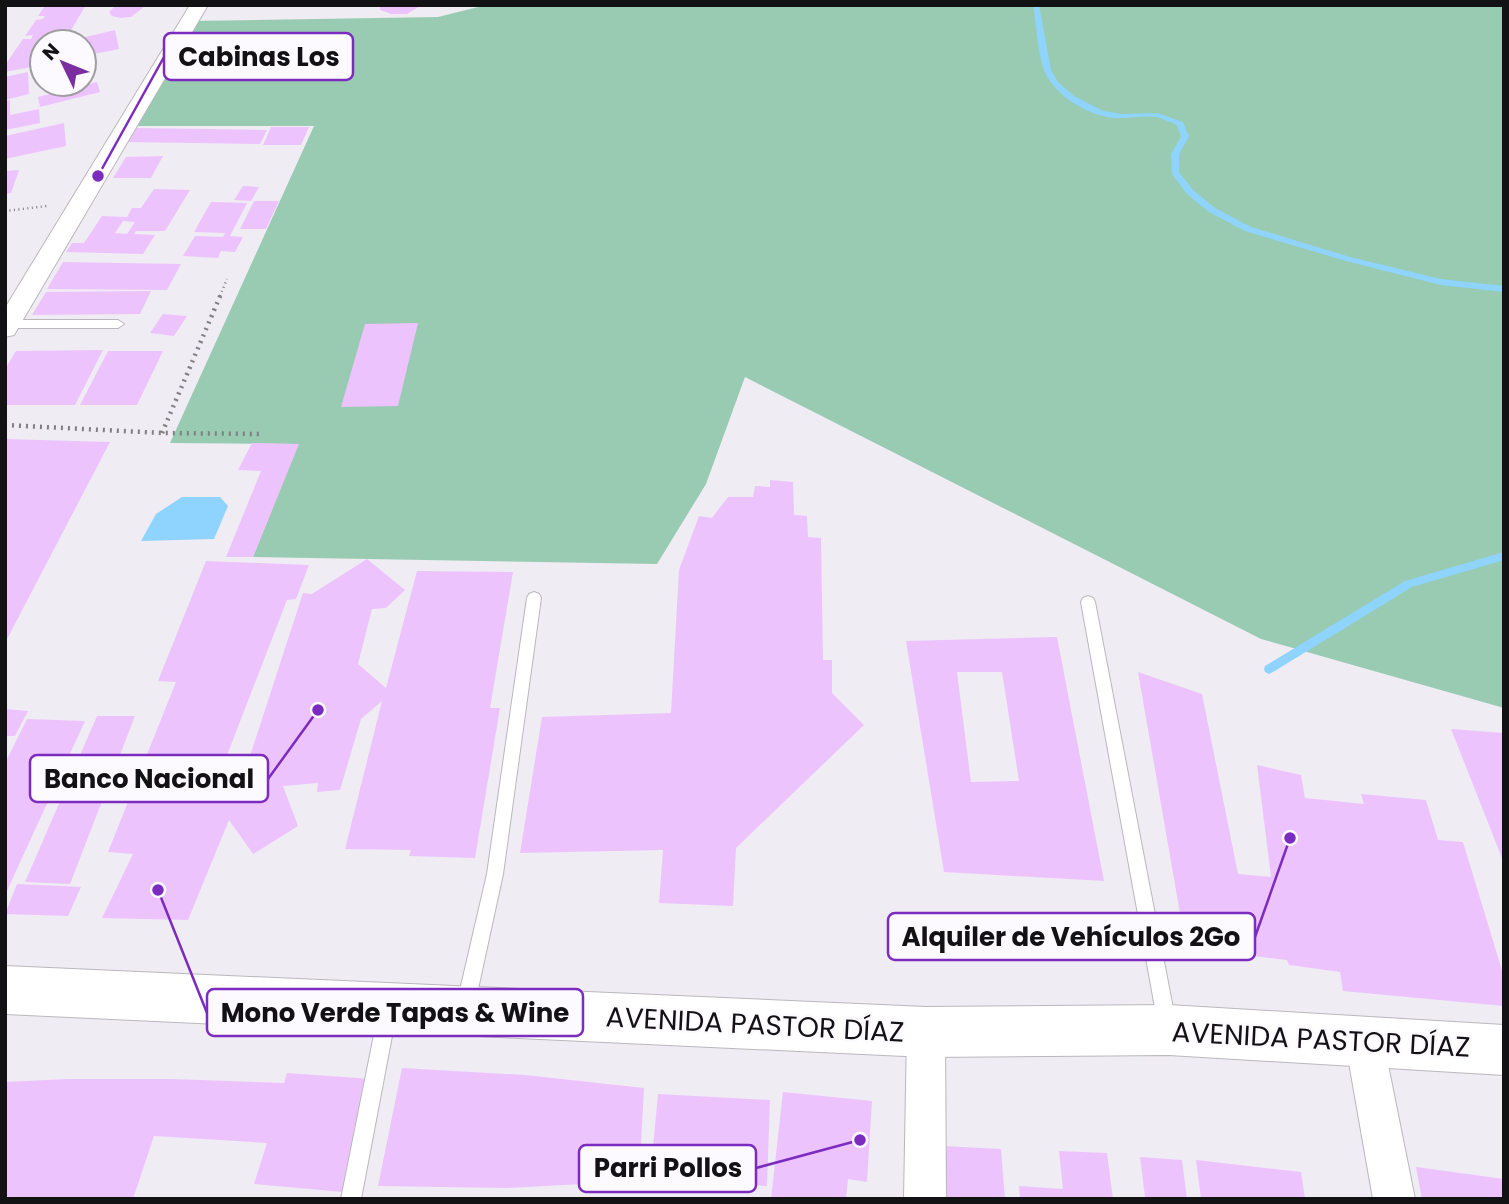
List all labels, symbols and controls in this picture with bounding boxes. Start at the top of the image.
north arrow [28,28,98,98]
callout: Cabinas Los [164,33,353,80]
text: N [36,37,66,66]
text: Cabinas Los [178,39,340,75]
callout: Banco Nacional [30,755,268,802]
text: Banco Nacional [44,761,254,797]
callout: Alquiler de Vehículos 2Go [888,913,1255,960]
text: Alquiler de Vehículos 2Go [902,919,1240,955]
callout: Mono Verde Tapas & Wine [207,989,583,1036]
text: Mono Verde Tapas & Wine [221,995,569,1031]
street label: AVENIDA PASTOR DÍAZ [605,997,905,1052]
street label: AVENIDA PASTOR DÍAZ [1171,1012,1471,1067]
callout: Parri Pollos [579,1145,756,1192]
text: Parri Pollos [594,1150,742,1186]

